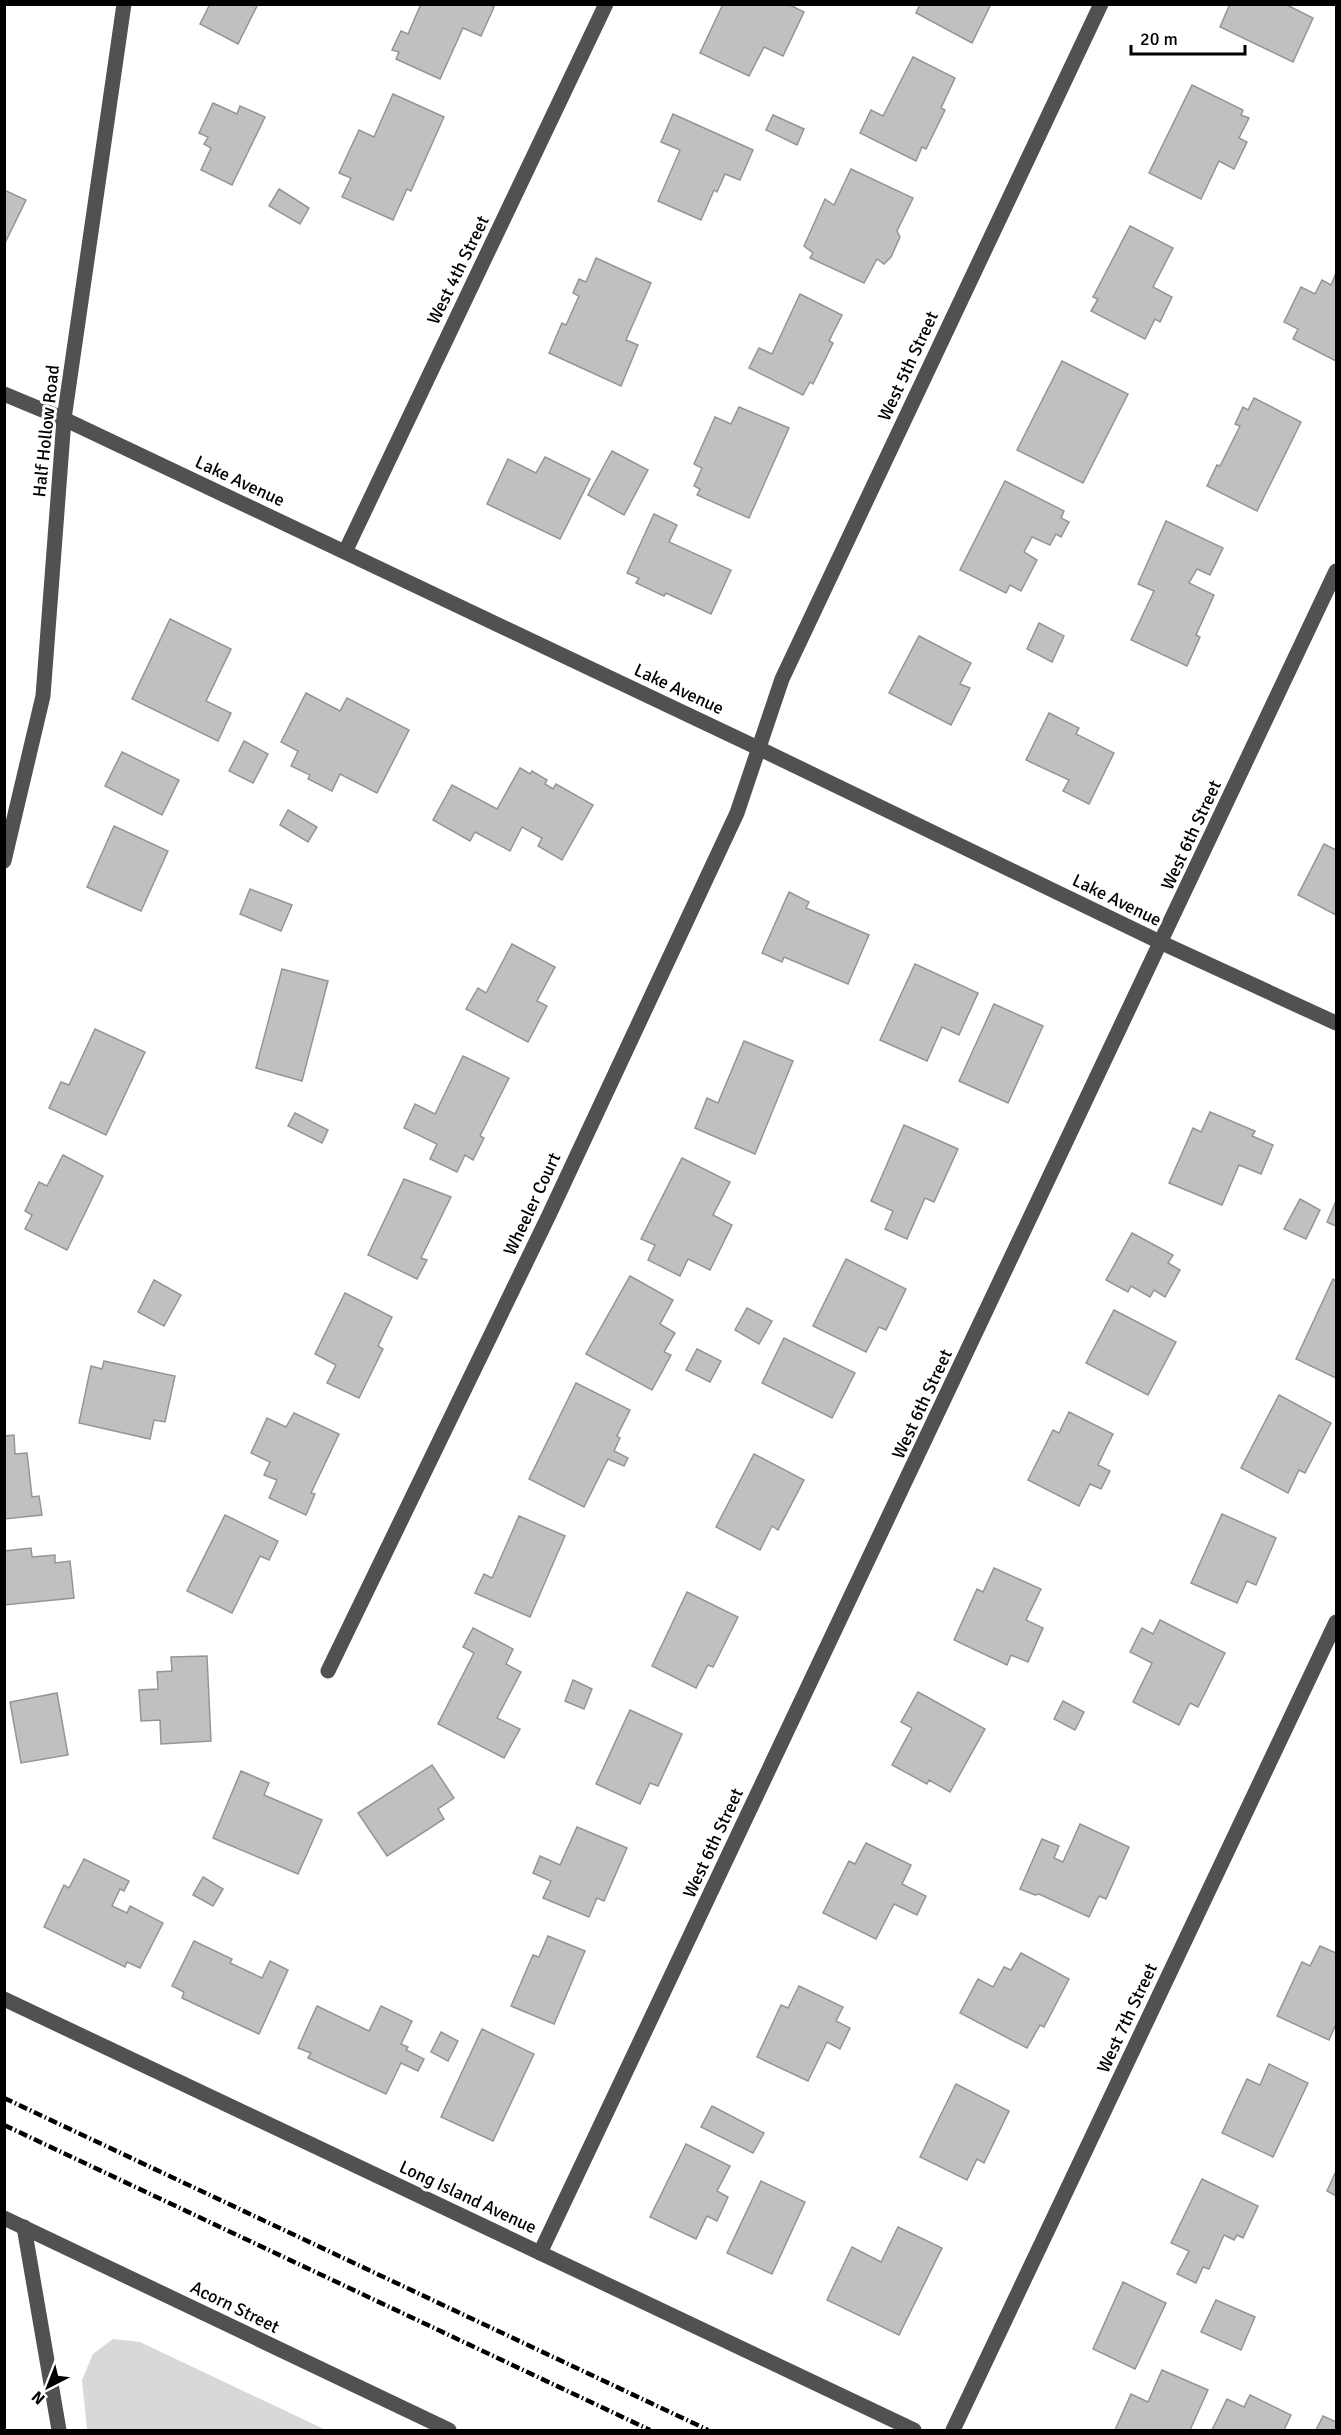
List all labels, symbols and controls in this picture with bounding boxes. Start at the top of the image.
scale bar [1131,18,1245,56]
text: 20 m [1140,28,1178,50]
street label: West 4th Street [422,212,494,328]
street label: West 5th Street [873,308,943,424]
street label: Half Hollow Road [28,364,64,498]
street label: Lake Avenue [192,451,288,511]
street label: Lake Avenue [631,659,727,719]
street label: West 6th Street [1156,777,1226,893]
street label: Lake Avenue [1069,869,1165,931]
street label: Wheeler Court [499,1149,565,1259]
street label: West 6th Street [887,1346,957,1462]
street label: West 6th Street [678,1785,748,1901]
street label: West 7th Street [1092,1960,1162,2076]
street label: Long Island Avenue [396,2156,540,2238]
street label: Acorn Street [187,2276,283,2338]
north arrow [18,2357,78,2417]
text: N [28,2386,49,2409]

